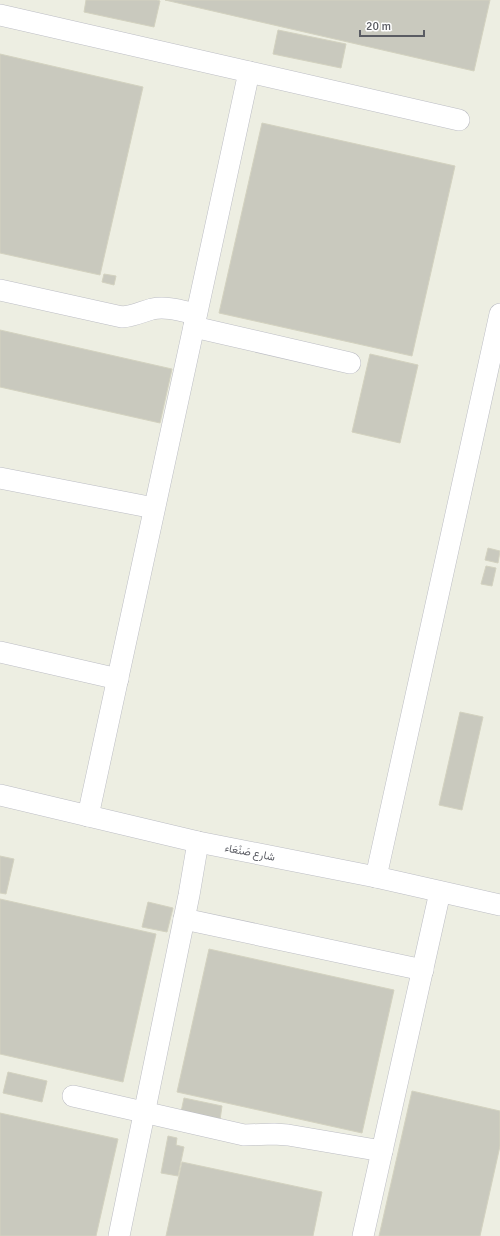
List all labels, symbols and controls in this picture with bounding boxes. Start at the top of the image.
scale bar [360,12,424,38]
text: 20 m [366,19,391,34]
street label: شارع صَنْعَاء [223,841,277,865]

